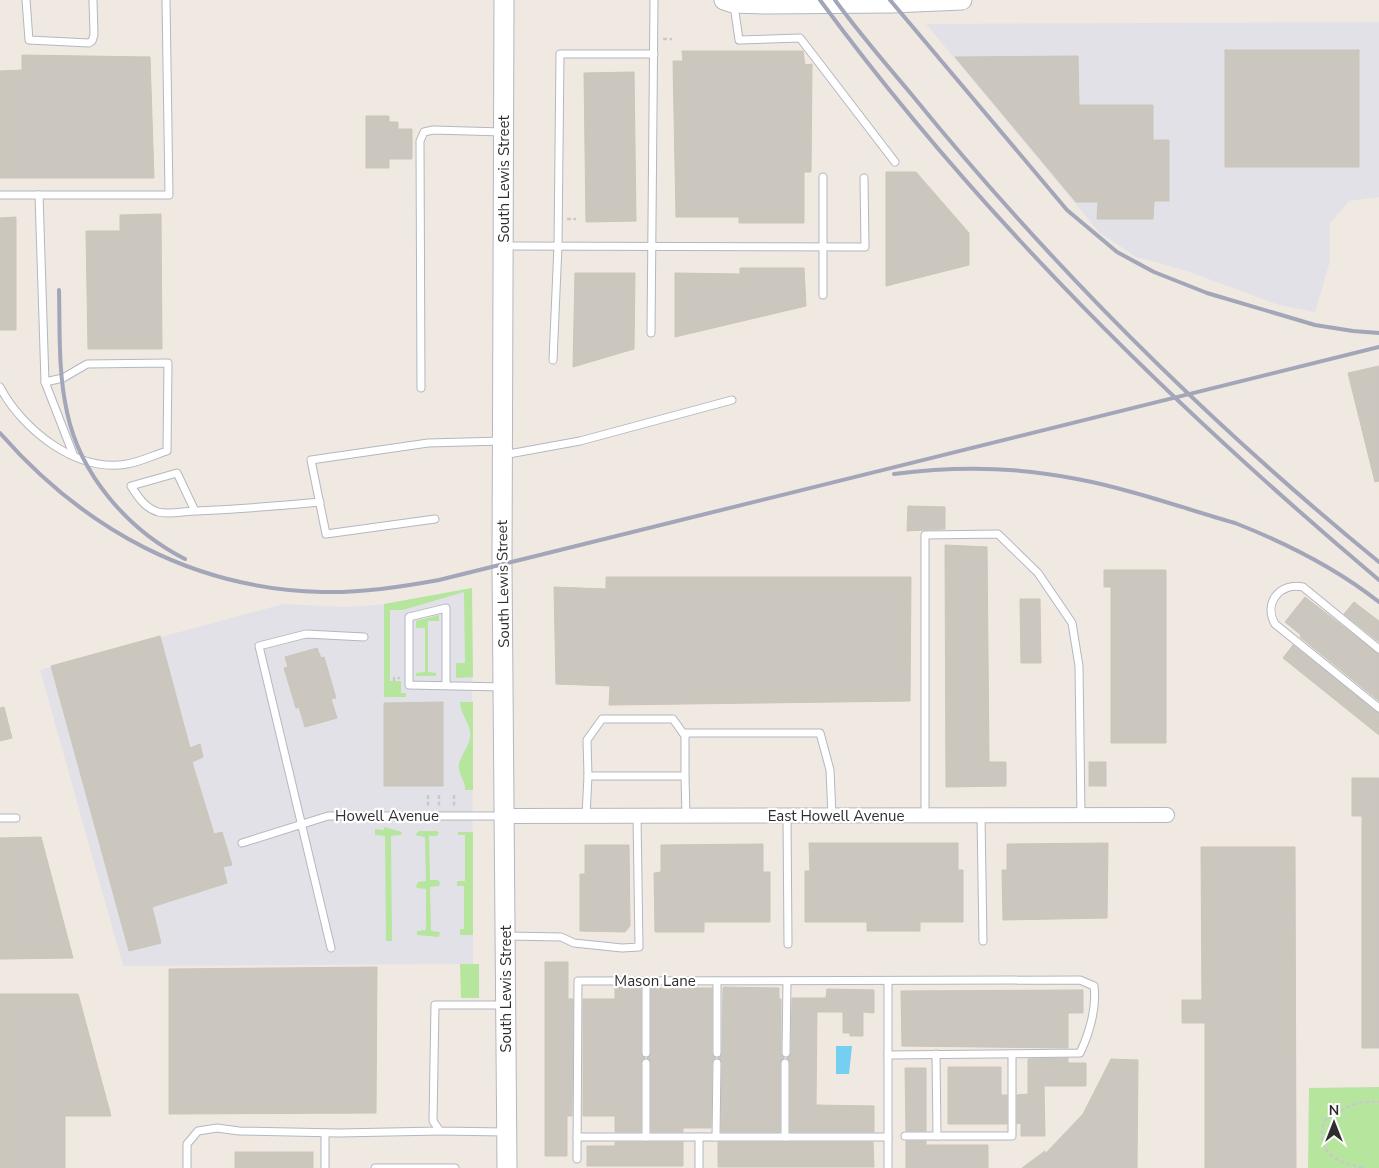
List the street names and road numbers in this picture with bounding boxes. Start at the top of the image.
street label: South Lewis Street [494,114,514,243]
street label: South Lewis Street [492,519,514,648]
street label: Howell Avenue [335,806,439,826]
street label: East Howell Avenue [768,806,904,826]
street label: South Lewis Street [496,924,516,1053]
street label: Mason Lane [614,971,696,991]

